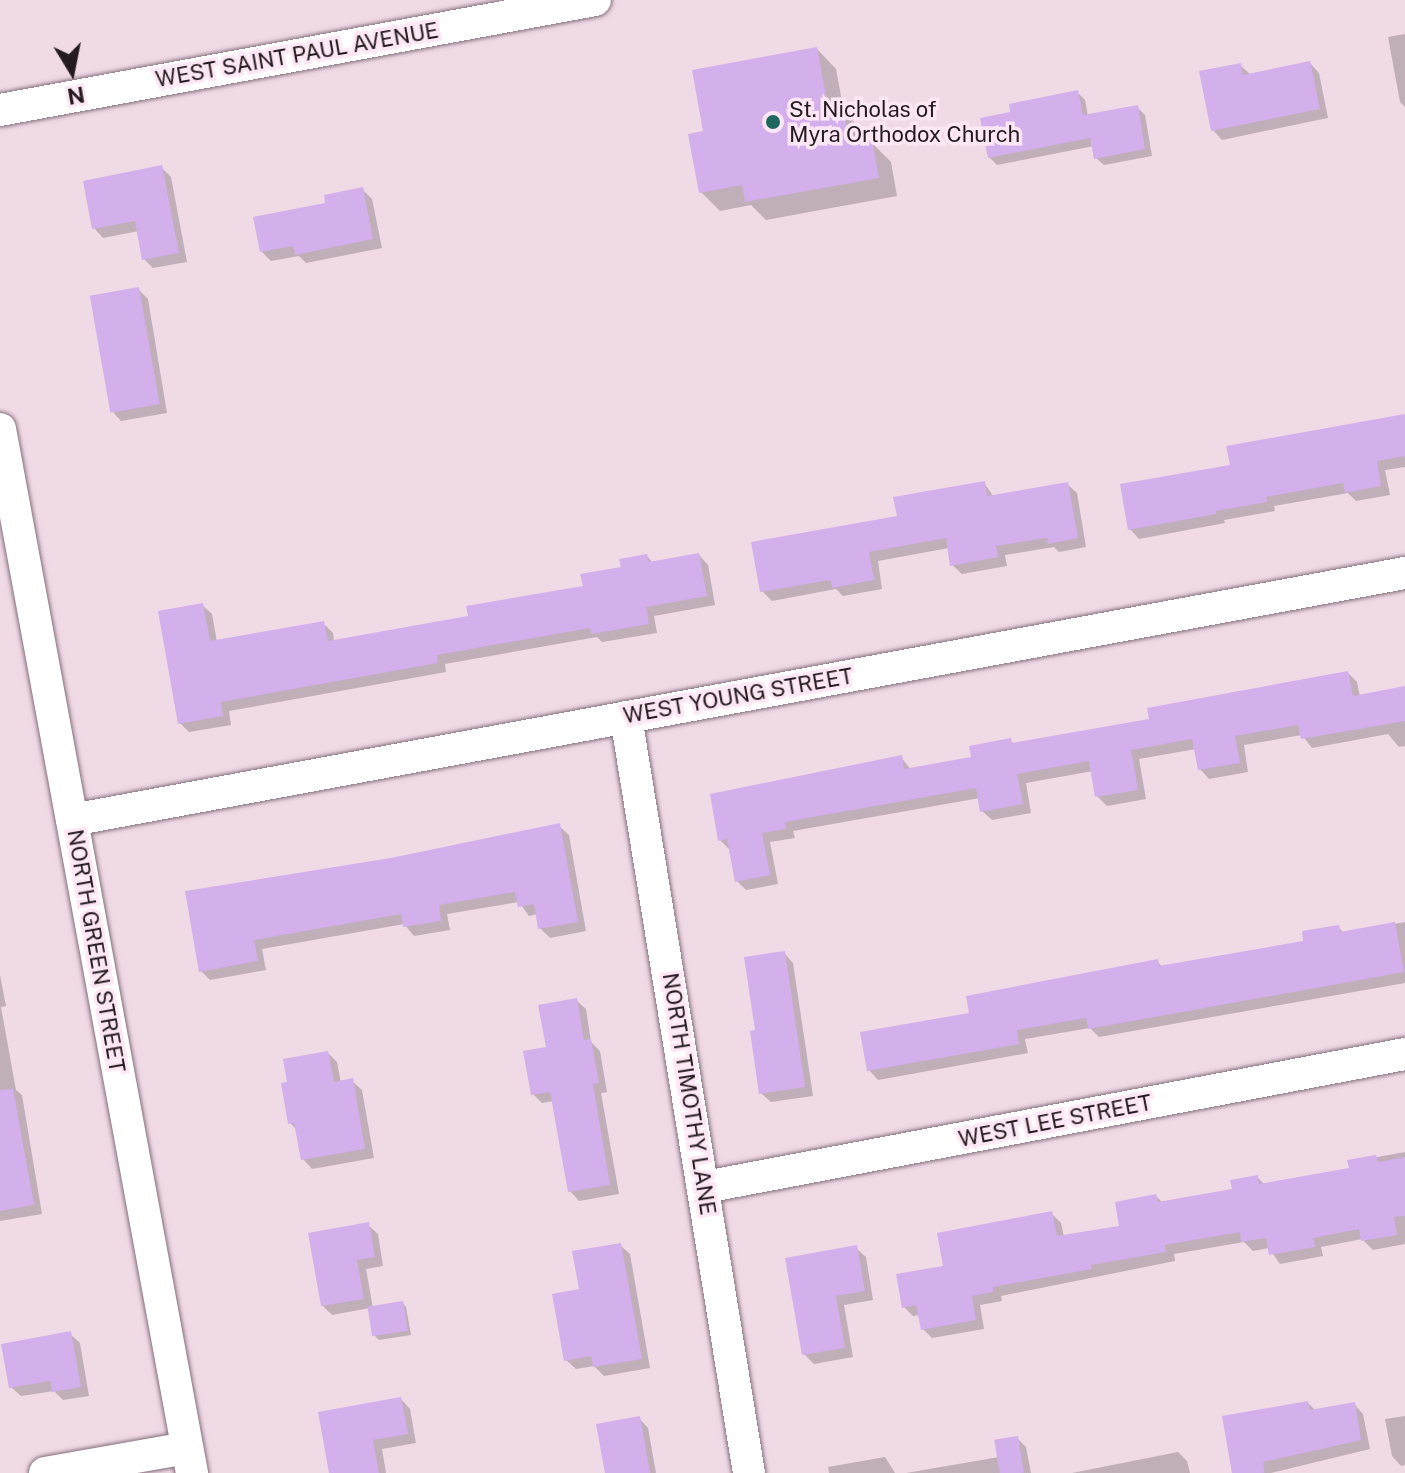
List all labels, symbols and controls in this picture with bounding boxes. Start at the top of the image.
street label: WEST SAINT PAUL AVENUE [153,17,441,93]
north arrow [32,32,112,112]
text: N [65,81,87,110]
place label: St. Nicholas of Myra Orthodox Church [789,96,1020,148]
marker: St. Nicholas of Myra Orthodox Church [764,113,782,131]
street label: WEST YOUNG STREET [621,663,855,729]
street label: NORTH GREEN STREET [62,827,130,1075]
street label: NORTH TIMOTHY LANE [657,971,721,1217]
street label: WEST LEE STREET [956,1089,1154,1153]

